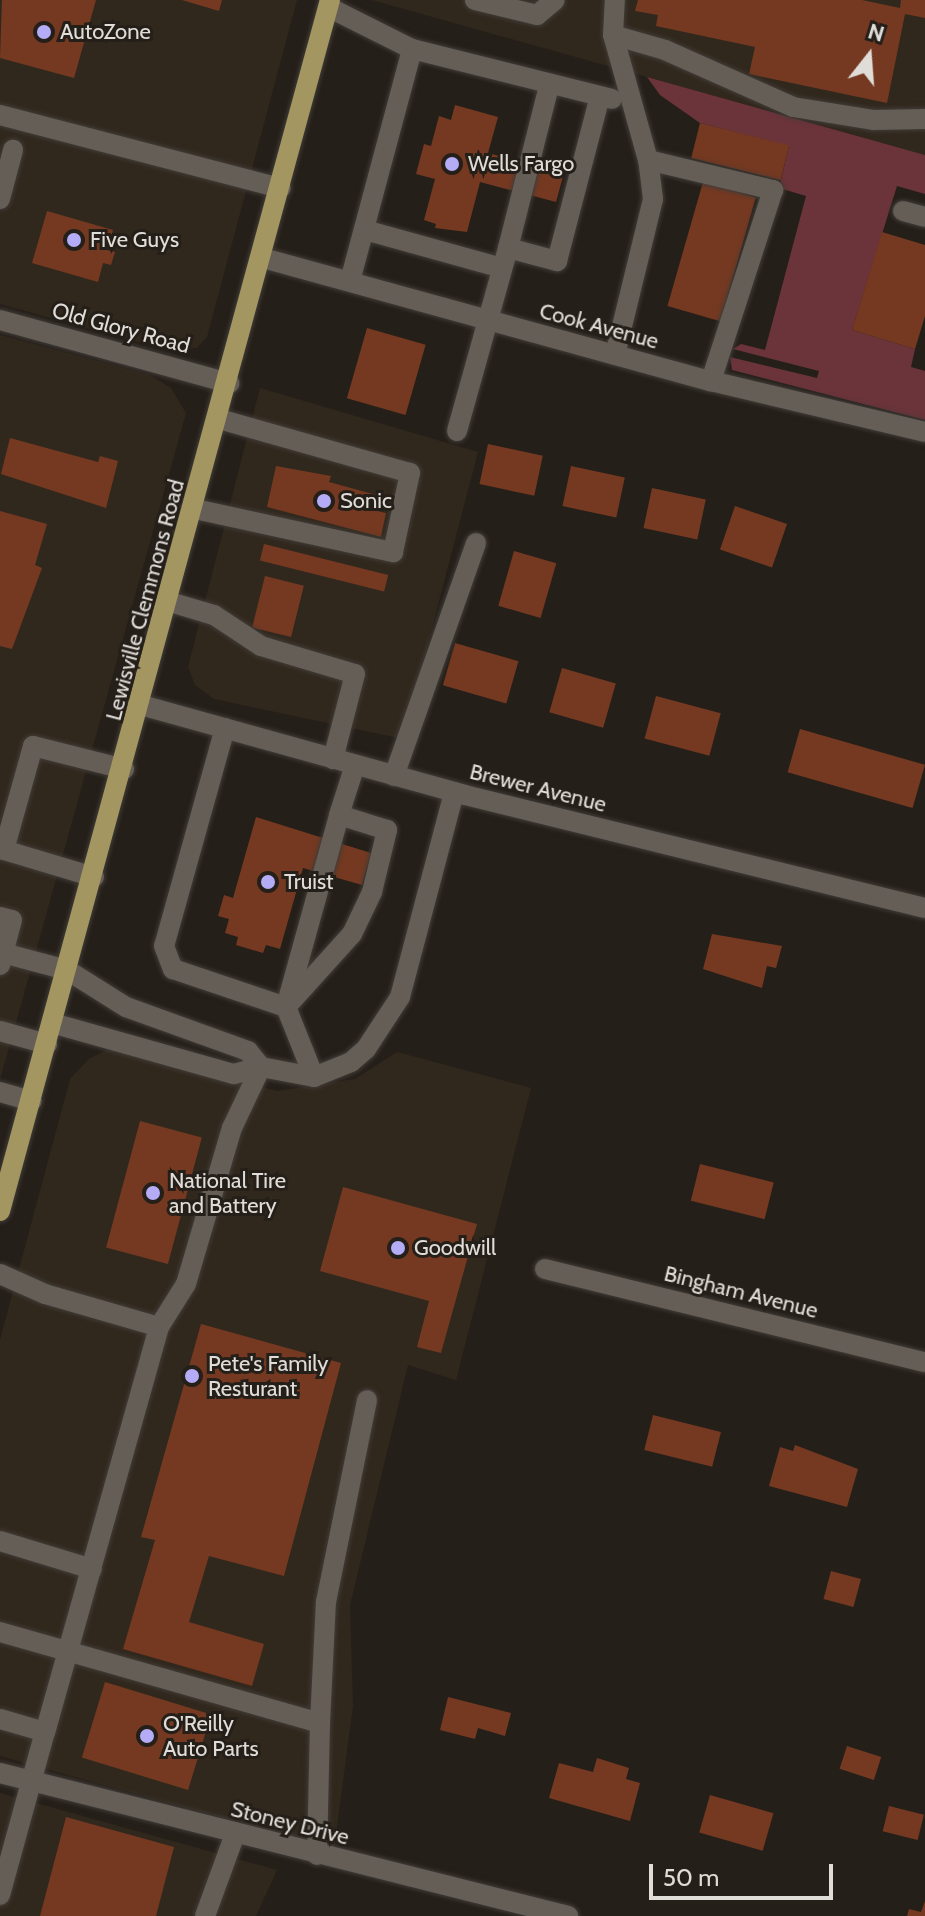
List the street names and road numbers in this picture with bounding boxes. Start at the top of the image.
street label: Old Glory Road [49,297,193,359]
street label: Cook Avenue [537,297,661,355]
street label: Lewisville Clemmons Road [100,477,190,723]
street label: Brewer Avenue [467,758,609,818]
street label: Bingham Avenue [661,1260,821,1324]
street label: Stoney Drive [228,1796,352,1850]

